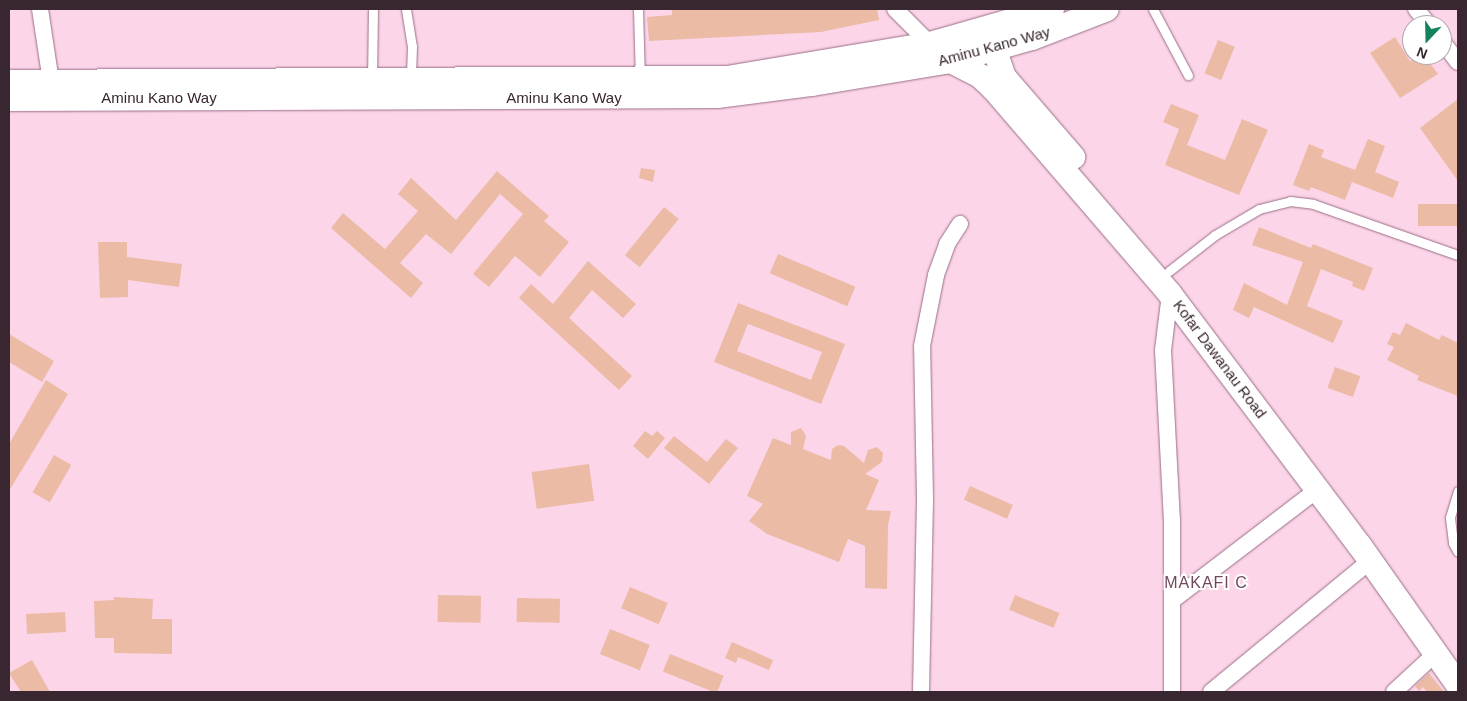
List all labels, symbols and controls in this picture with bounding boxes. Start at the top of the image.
north arrow [1402,15,1452,65]
street label: Aminu Kano Way [936,22,1052,70]
text: N [1414,44,1430,62]
street label: Aminu Kano Way [101,89,217,107]
street label: Aminu Kano Way [506,89,622,107]
street label: Kofar Dawanau Road [1170,296,1270,422]
district label: MAKAFI C [1163,573,1249,593]

